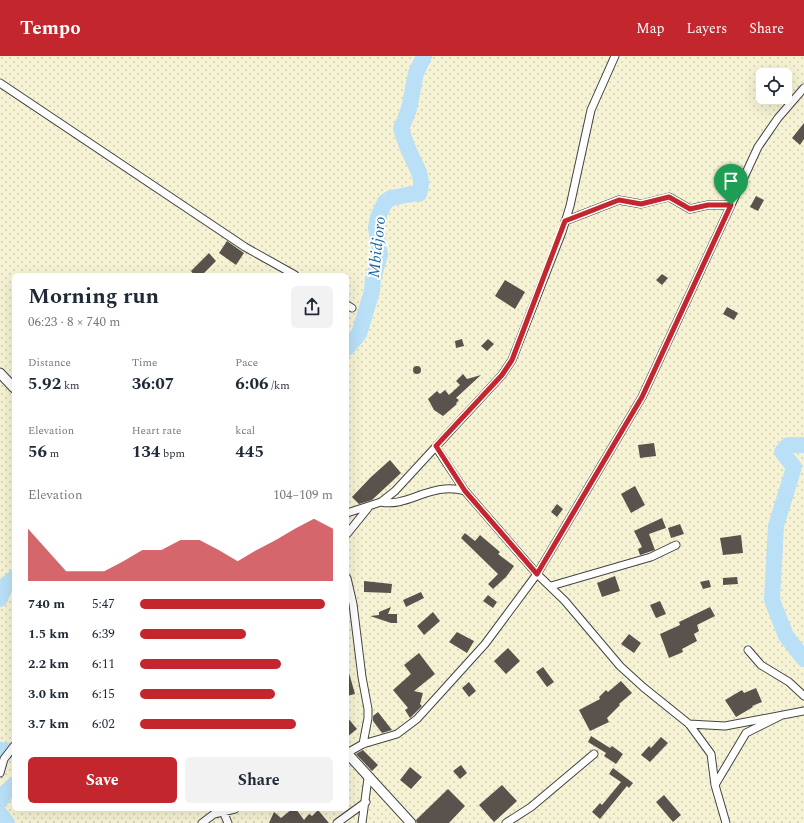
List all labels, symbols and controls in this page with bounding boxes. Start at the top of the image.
text: Tempo [20,14,81,43]
text: Map [636,18,665,39]
text: Layers [687,18,727,39]
text: Share [749,18,784,39]
map controls [756,68,792,104]
button: locate [756,68,792,104]
pin [714,164,748,205]
icon: arrive [720,170,742,192]
water label: Mbidjoro [362,215,392,279]
text: Morning run [28,280,159,313]
button: share [291,286,333,328]
text: 06:23 · 8 × 740 m [28,312,120,332]
text: Distance [28,354,71,371]
text: Time [132,354,157,371]
text: Pace [235,354,258,371]
text: 5.92 [28,371,61,397]
text: 36:07 [132,371,174,397]
text: 6:06 [235,371,269,397]
text: km [61,377,80,394]
text: /km [269,377,290,394]
text: Elevation [28,422,74,439]
text: Heart rate [132,422,181,439]
text: kcal [235,422,255,439]
text: 56 [28,439,47,465]
text: 134 [132,439,160,465]
text: 445 [235,439,264,465]
text: m [47,445,59,462]
text: bpm [160,445,185,462]
text: Elevation [28,485,82,505]
text: 104–109 m [273,485,333,505]
text: 740 m [28,594,65,614]
text: 5:47 [92,594,115,614]
text: 1.5 km [28,624,69,644]
text: 6:39 [92,624,115,644]
text: 2.2 km [28,654,69,674]
text: 6:11 [92,654,115,674]
text: 3.0 km [28,684,69,704]
text: 6:15 [92,684,115,704]
text: 3.7 km [28,714,69,734]
text: 6:02 [92,714,115,734]
button: Save [28,757,177,803]
button: Share [185,757,333,803]

